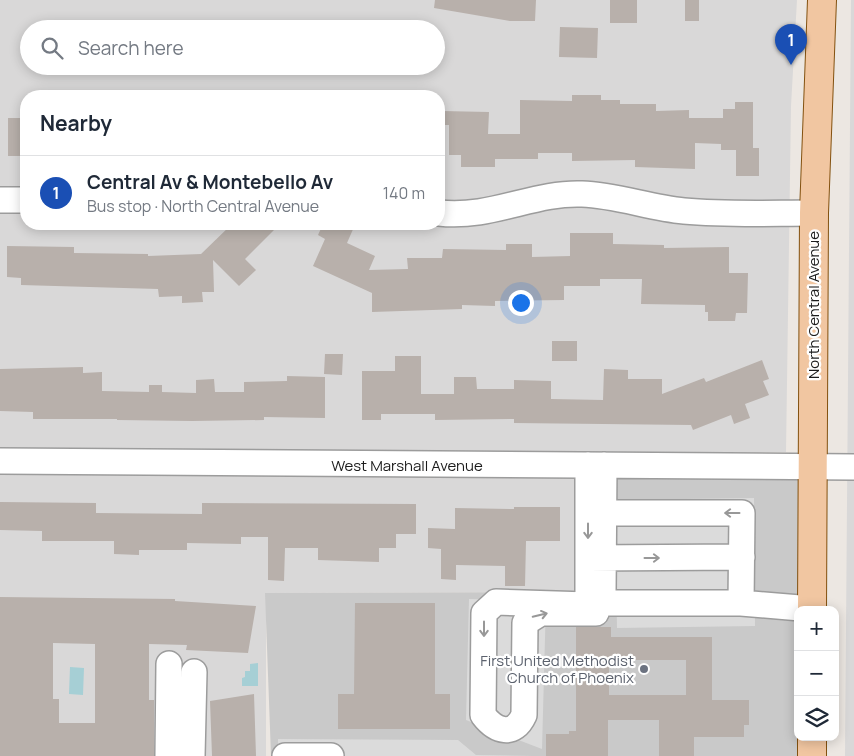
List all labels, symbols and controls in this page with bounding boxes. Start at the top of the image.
search box [20,20,445,75]
pin: 1 [775,24,807,65]
icon: search [38,34,66,62]
text: Search here [78,35,184,61]
text: Nearby [40,109,112,137]
text: Central Av & Montebello Av [87,169,333,195]
text: 1 [52,182,60,204]
text: 140 m [383,182,425,204]
text: Bus stop · North Central Avenue [87,195,319,217]
street label: North Central Avenue [803,231,824,379]
your location [508,290,534,316]
street label: West Marshall Avenue [331,455,483,476]
one-way arrow [724,508,740,518]
one-way arrow [583,523,593,539]
one-way arrow [644,553,660,562]
map controls [794,606,839,741]
button: + [794,606,839,651]
one-way arrow [531,610,547,619]
one-way arrow [479,620,489,636]
place label: First United Methodist Church of Phoenix [480,650,634,688]
button: − [794,651,839,696]
marker: First United Methodist Church of Phoenix [638,663,650,675]
button: layers [794,696,839,741]

